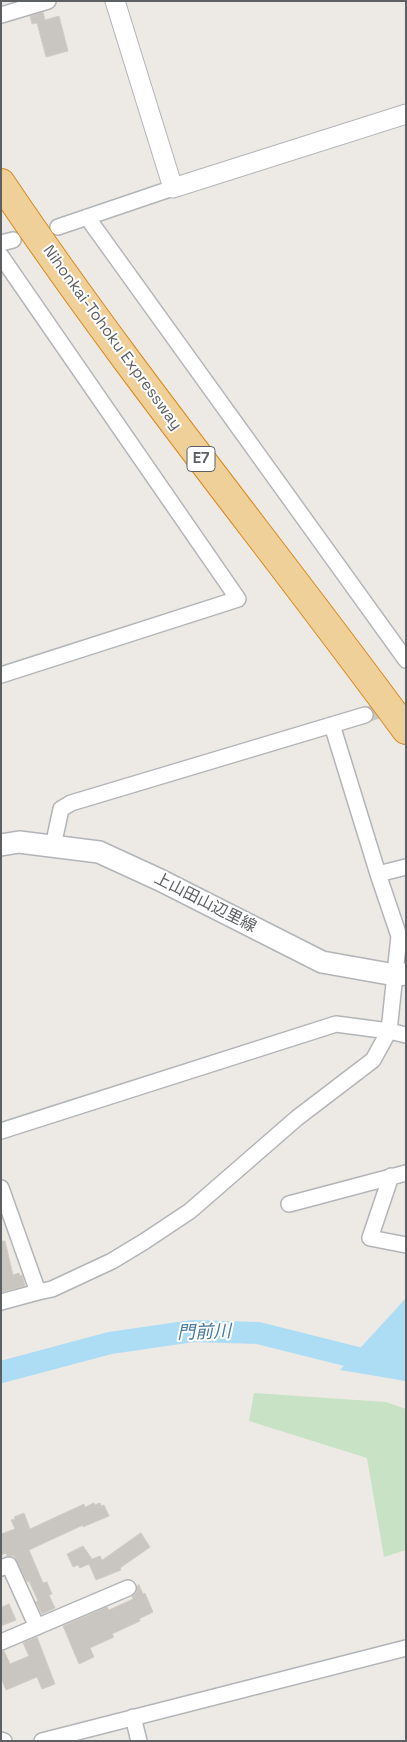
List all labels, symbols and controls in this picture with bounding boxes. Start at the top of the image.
street label: Nihonkai-Tohoku Expressway [39,242,185,434]
road number: E7 [187,446,215,472]
street label: 上山田山辺里線 [151,869,259,937]
water label: 門前川 [177,1321,231,1345]

